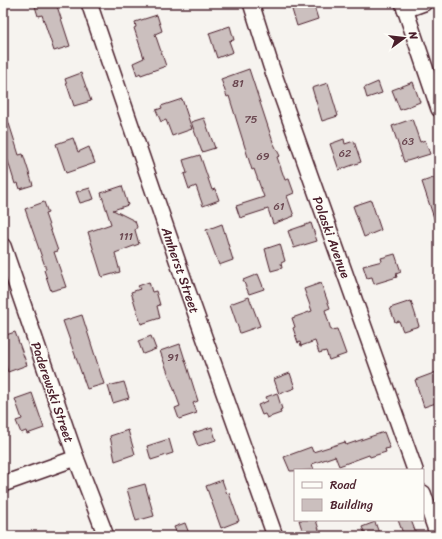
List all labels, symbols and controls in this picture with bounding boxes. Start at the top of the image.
north arrow [384,18,424,58]
text: N [403,28,423,42]
house number: 81 [232,74,244,93]
house number: 75 [244,110,258,129]
house number: 63 [402,132,414,151]
house number: 62 [339,144,352,163]
house number: 69 [256,147,270,166]
street label: Polaski Avenue [306,193,357,282]
house number: 61 [274,197,285,216]
street label: Amherst Street [155,223,206,317]
house number: 111 [119,227,133,246]
street label: Paderewski Street [24,338,81,446]
house number: 91 [167,348,179,367]
legend [294,469,424,521]
text: Road [330,474,357,496]
text: Building [330,494,373,516]

